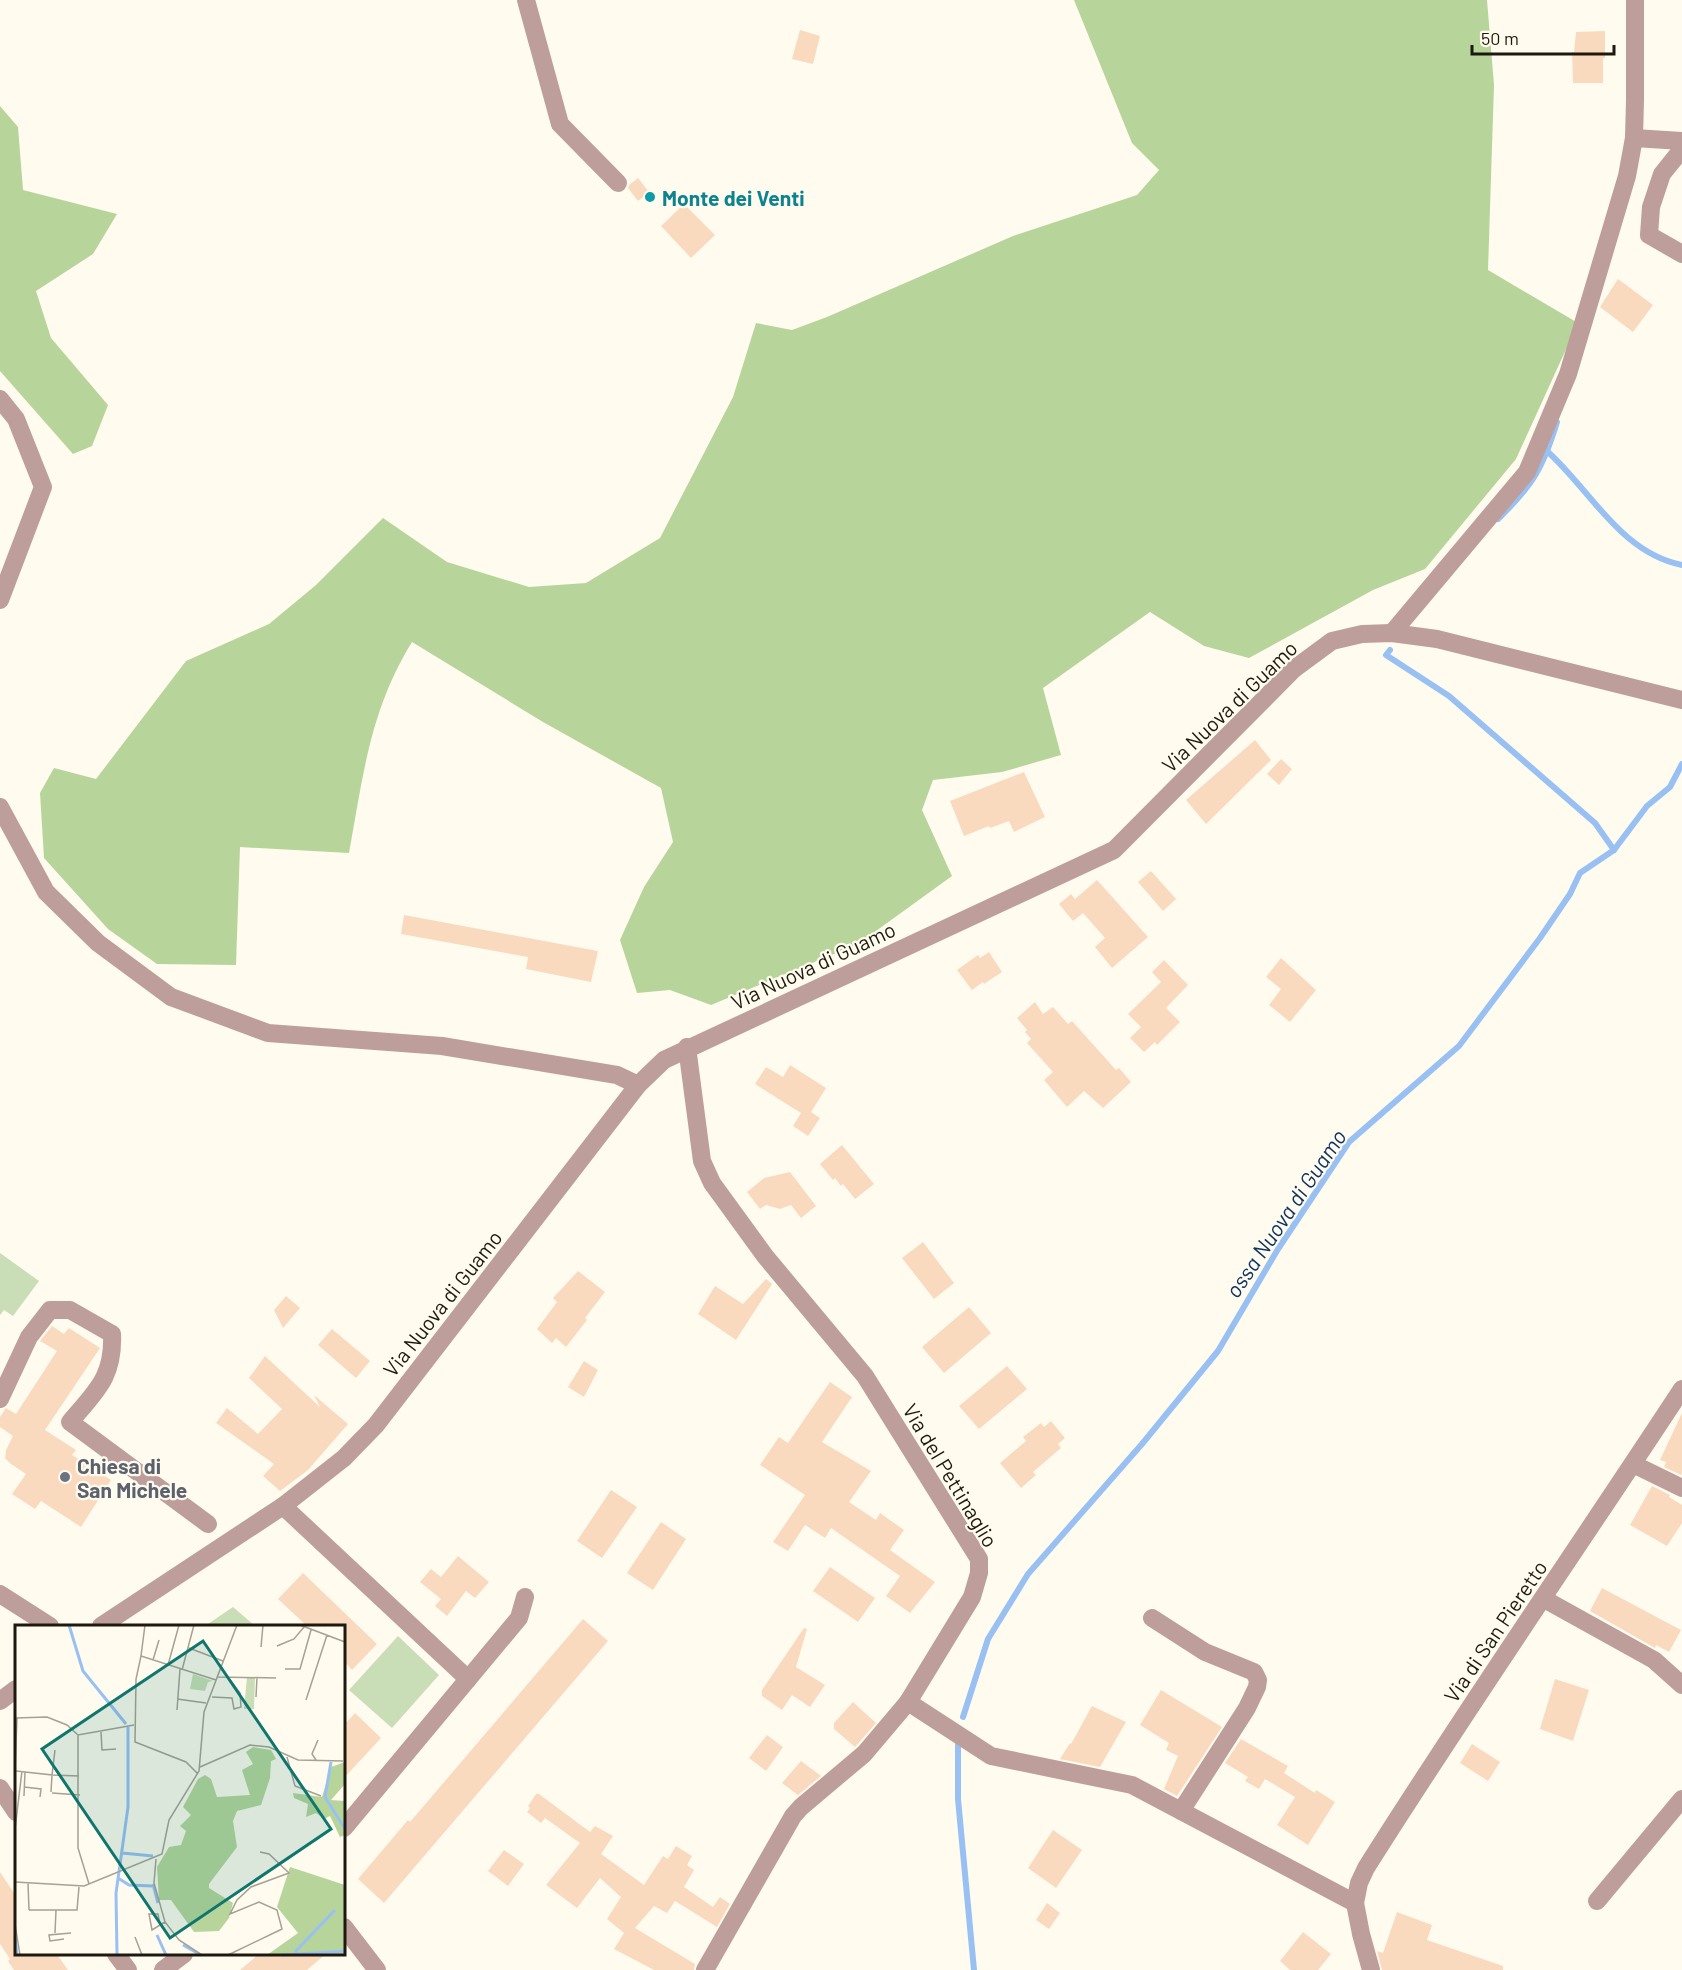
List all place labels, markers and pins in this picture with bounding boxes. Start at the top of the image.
place label: Monte dei Venti [662,185,805,210]
marker: Monte dei Venti [643,190,657,204]
place label: Chiesa di San Michele [77,1453,187,1502]
marker: Chiesa di San Michele [58,1470,72,1484]

